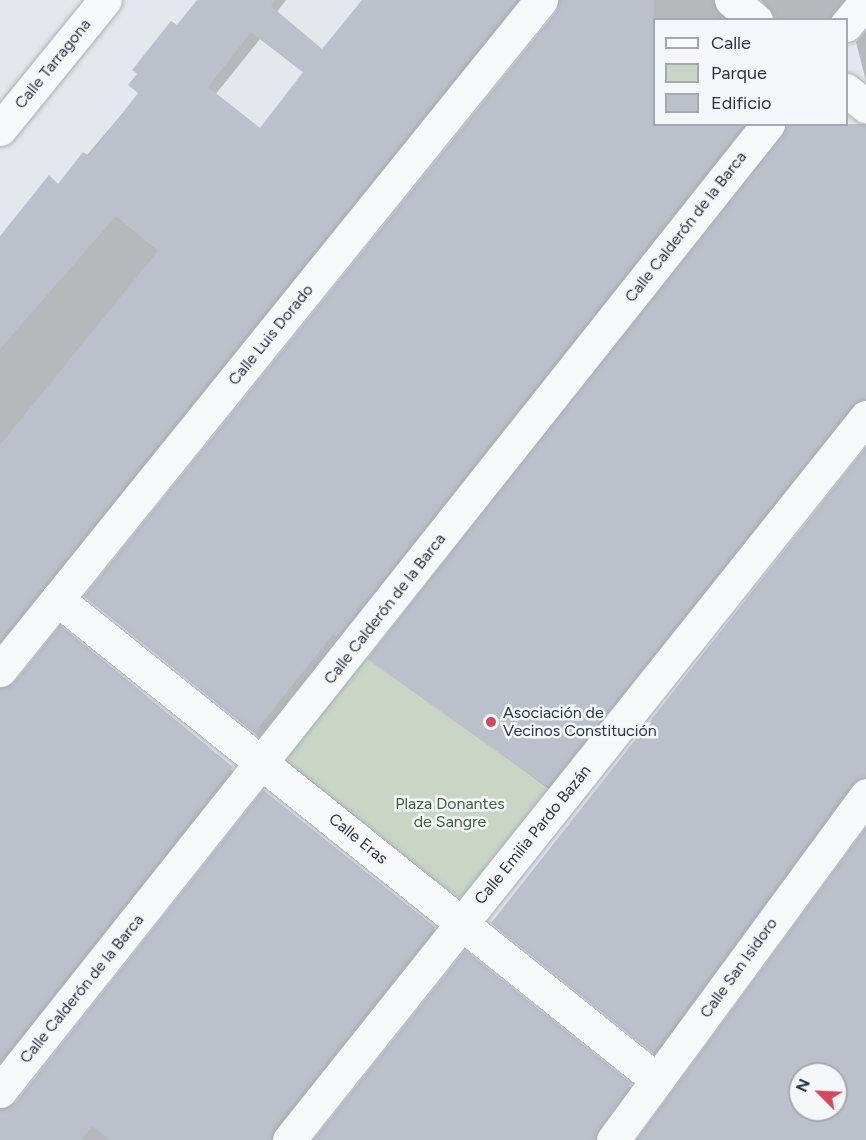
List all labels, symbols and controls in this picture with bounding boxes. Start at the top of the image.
street label: Calle Tarragona [11,15,95,113]
legend [653,18,848,126]
text: Calle [711,32,751,54]
text: Parque [711,62,767,84]
text: Edificio [711,92,772,114]
street label: Calle Calderón de la Barca [621,148,751,306]
street label: Calle Luis Dorado [224,281,318,389]
street label: Calle Calderón de la Barca [320,530,450,688]
place label: Asociación de Vecinos Constitución [503,703,657,741]
marker: Asociación de Vecinos Constitución [484,715,498,729]
street label: Calle Emilia Pardo Bazán [471,761,595,909]
park label: Plaza Donantes de Sangre [395,794,505,832]
street label: Calle Eras [325,810,391,868]
street label: Calle Calderón de la Barca [16,911,148,1067]
street label: Calle San Isidoro [696,914,782,1022]
north arrow [788,1062,848,1122]
text: N [792,1076,814,1095]

